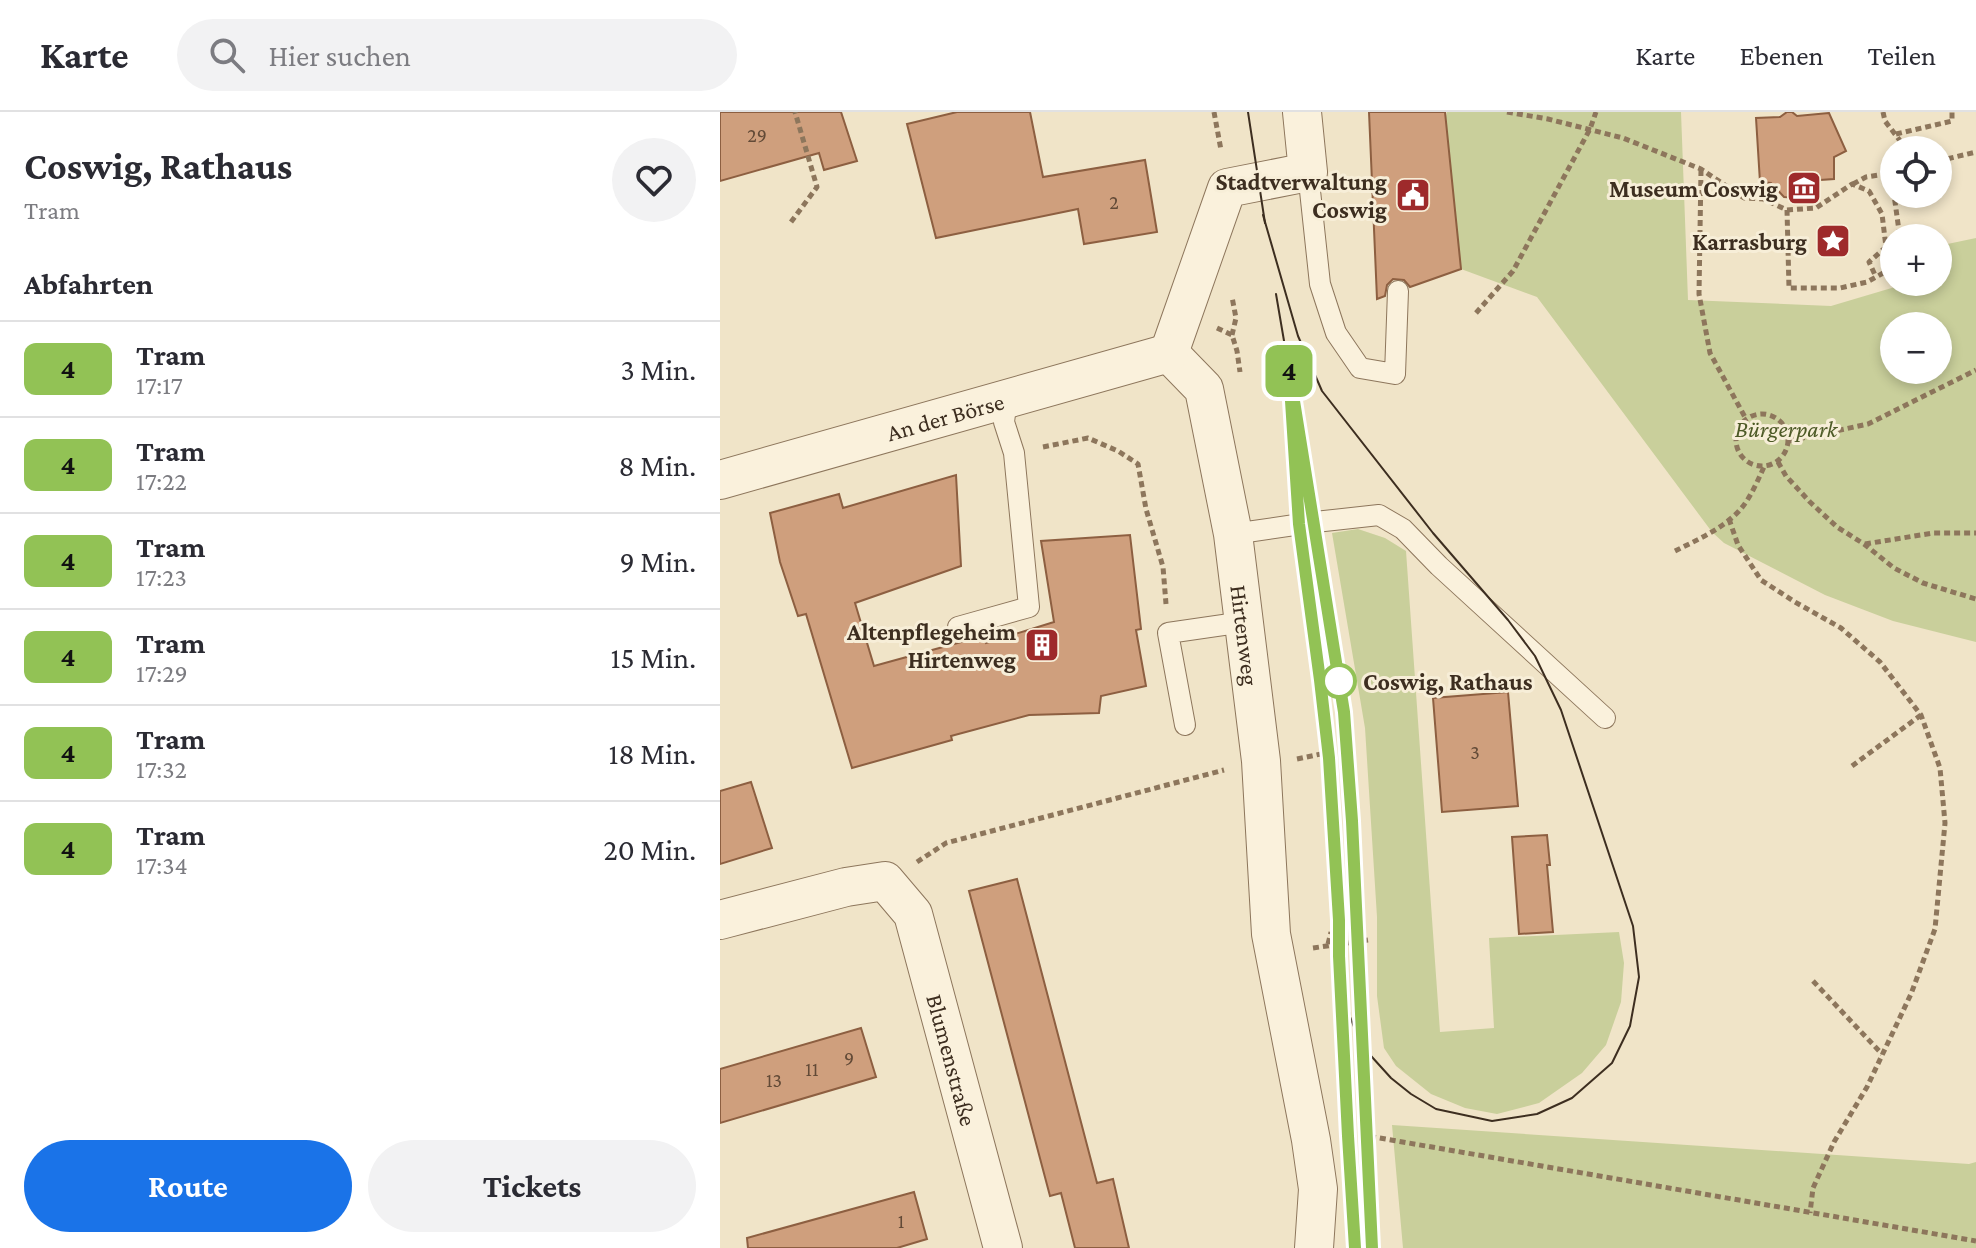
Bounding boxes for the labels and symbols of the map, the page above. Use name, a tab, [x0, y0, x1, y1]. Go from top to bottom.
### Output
house number: 29	[747, 124, 767, 146]
place label: Stadtverwaltung Coswig	[1215, 168, 1387, 223]
museum icon: Museum Coswig	[1785, 169, 1823, 207]
place label: Museum Coswig	[1609, 175, 1778, 202]
public building icon: Stadtverwaltung Coswig	[1394, 176, 1432, 214]
house number: 2	[1109, 191, 1119, 213]
place icon: Karrasburg	[1814, 222, 1852, 260]
place label: Karrasburg	[1692, 228, 1807, 255]
line badge: 4	[1263, 345, 1315, 397]
street label: An der Börse	[883, 387, 1007, 446]
park label: Bürgerpark	[1735, 415, 1839, 442]
street label: Hirtenweg	[1226, 583, 1265, 687]
place label: Altenpflegeheim Hirtenweg	[846, 618, 1017, 673]
building icon: Altenpflegeheim Hirtenweg	[1023, 626, 1061, 664]
marker: Coswig, Rathaus	[1322, 664, 1356, 698]
place label: Coswig, Rathaus	[1363, 668, 1533, 696]
house number: 3	[1470, 741, 1480, 763]
street label: Blumenstraße	[922, 991, 983, 1129]
house number: 9	[844, 1047, 854, 1069]
house number: 11	[805, 1058, 819, 1080]
house number: 13	[766, 1069, 782, 1091]
house number: 1	[898, 1210, 904, 1232]

